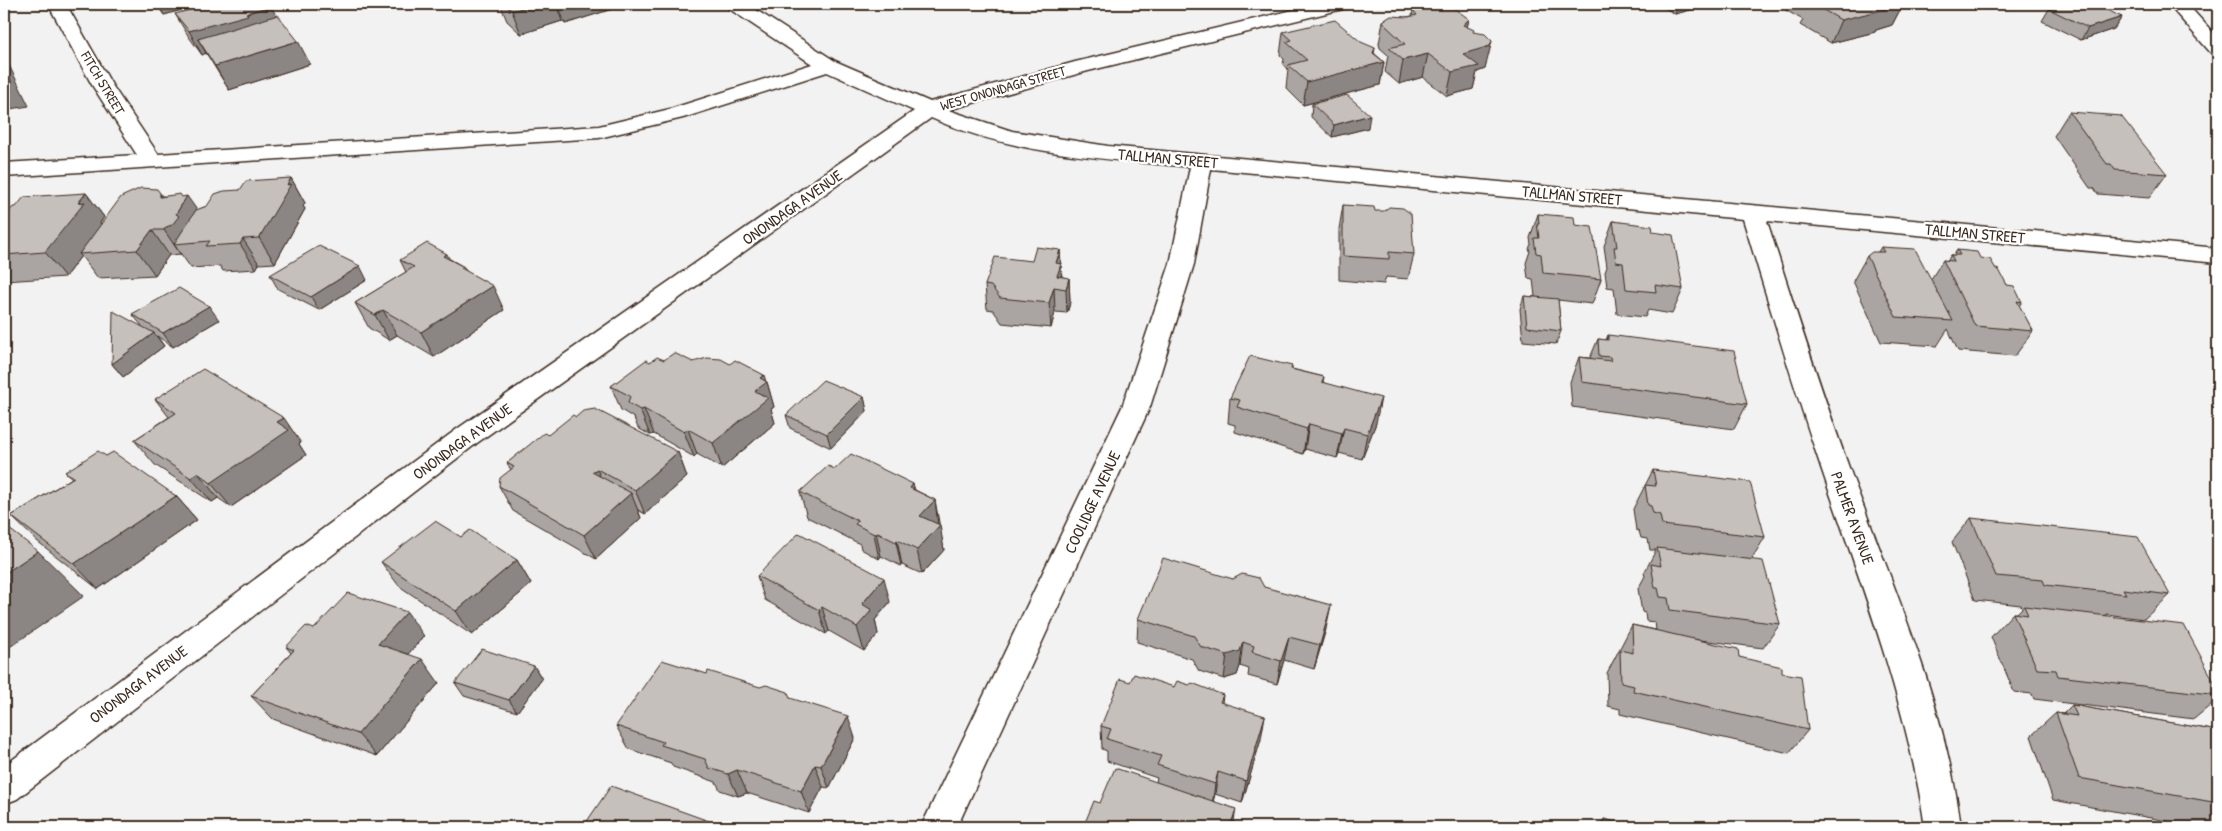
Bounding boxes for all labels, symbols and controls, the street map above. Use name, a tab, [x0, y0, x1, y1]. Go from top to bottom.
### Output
street label: FITCH STREET	[77, 47, 130, 118]
street label: WEST ONONDAGA STREET	[938, 60, 1068, 115]
street label: TALLMAN STREET	[1117, 143, 1219, 173]
street label: ONONDAGA AVENUE	[738, 164, 846, 250]
street label: TALLMAN STREET	[1521, 180, 1623, 210]
street label: TALLMAN STREET	[1924, 218, 2026, 248]
street label: ONONDAGA AVENUE	[408, 398, 516, 484]
street label: COOLIDGE AVENUE	[1059, 447, 1125, 557]
street label: PALMER AVENUE	[1826, 469, 1880, 567]
street label: ONONDAGA AVENUE	[84, 640, 192, 728]

